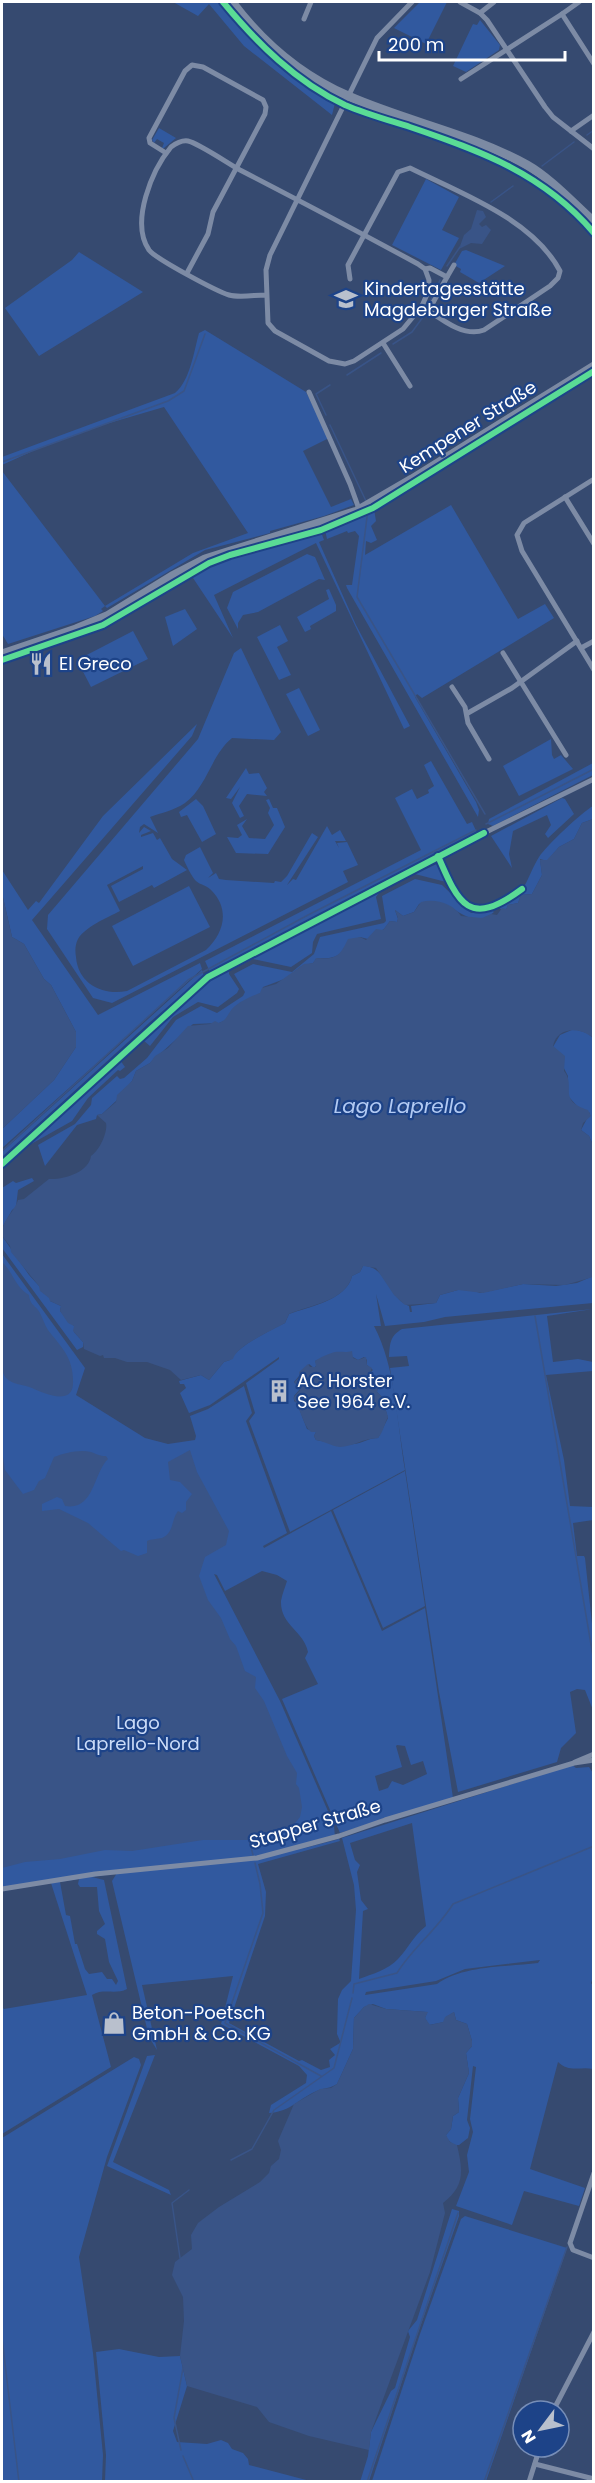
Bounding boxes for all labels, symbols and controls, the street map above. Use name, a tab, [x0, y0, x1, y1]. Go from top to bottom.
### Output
scale bar	[379, 24, 565, 62]
text: 200 m	[388, 32, 444, 57]
place label: Kindertagesstätte Magdeburger Straße	[364, 276, 552, 322]
school or university icon: Kindertagesstätte Magdeburger Straße	[333, 286, 359, 312]
street label: Kempener Straße	[394, 374, 541, 479]
restaurant icon: El Greco	[28, 651, 54, 677]
place label: El Greco	[59, 651, 132, 676]
water label: Lago Laprello	[334, 1092, 466, 1120]
place label: AC Horster See 1964 e.V.	[297, 1368, 410, 1414]
building icon: AC Horster See 1964 e.V.	[266, 1378, 292, 1404]
park label: Lago Laprello-Nord	[76, 1710, 200, 1756]
street label: Stapper Straße	[246, 1793, 384, 1854]
place label: Beton-Poetsch GmbH & Co. KG	[132, 2000, 271, 2046]
shop icon: Beton-Poetsch GmbH & Co. KG	[101, 2010, 127, 2036]
north arrow	[511, 2399, 571, 2459]
text: N	[516, 2425, 542, 2448]

